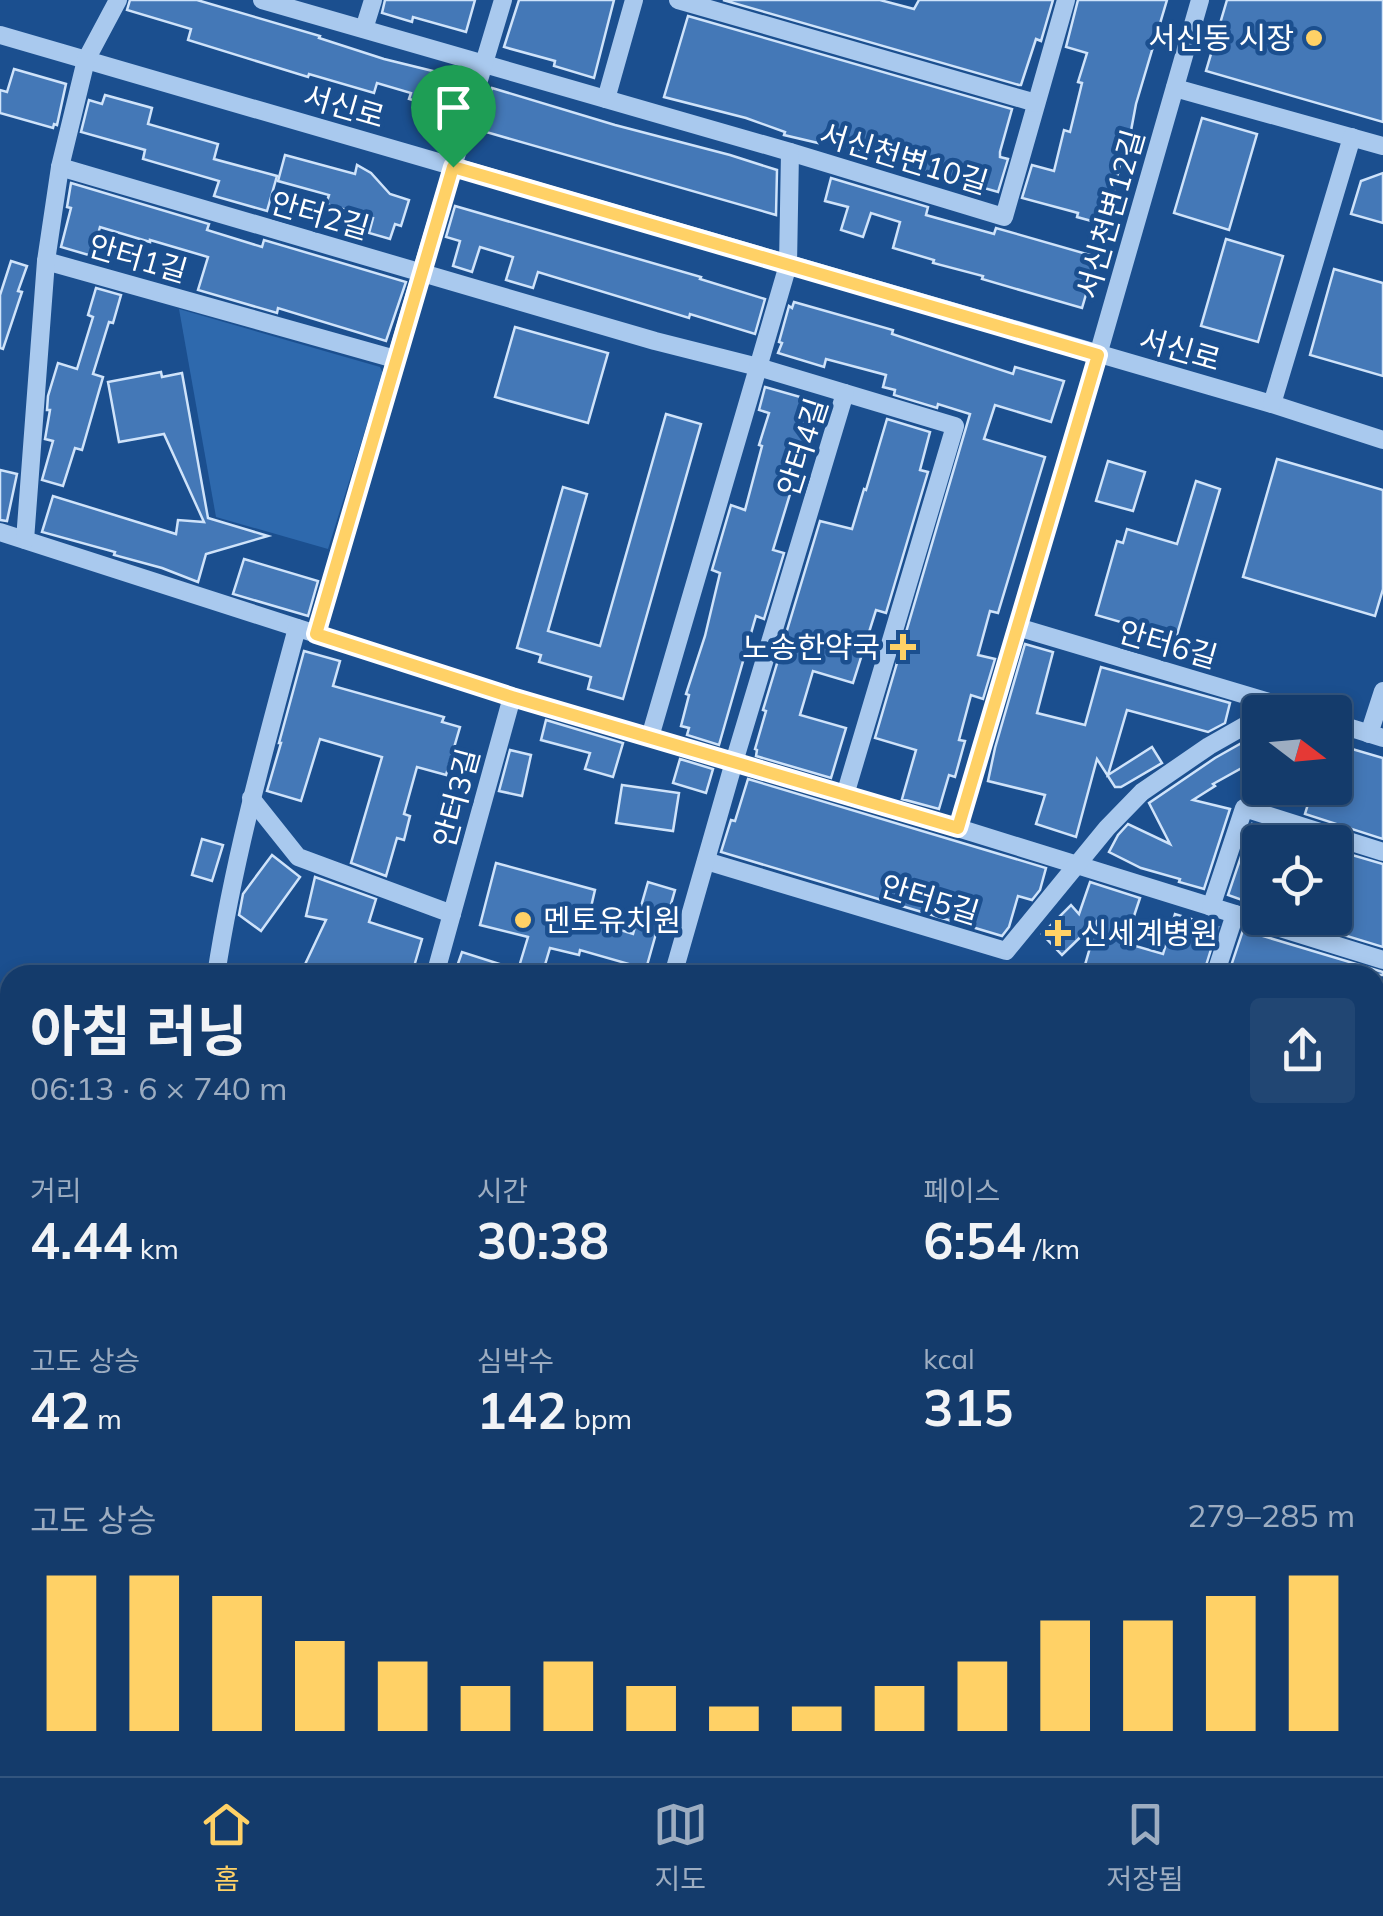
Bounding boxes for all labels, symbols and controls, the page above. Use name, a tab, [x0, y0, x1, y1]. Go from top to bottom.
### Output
place label: 서신동 시장	[1148, 19, 1294, 57]
marker: 서신동 시장	[1303, 27, 1325, 49]
pin	[411, 65, 496, 168]
street label: 서신로	[299, 76, 389, 136]
icon: arrive	[426, 80, 481, 135]
street label: 서신천변10길	[815, 114, 993, 202]
street label: 서신천변12길	[1068, 125, 1152, 303]
street label: 안터2길	[266, 183, 374, 247]
street label: 안터1길	[84, 226, 192, 290]
street label: 서신로	[1135, 319, 1225, 379]
street label: 안터4길	[768, 393, 836, 501]
street label: 안터6길	[1114, 612, 1222, 676]
place label: 노송한약국	[742, 628, 880, 666]
marker: 노송한약국	[890, 634, 916, 660]
north arrow	[1242, 695, 1352, 805]
map controls	[1242, 695, 1352, 935]
street label: 안터3길	[425, 744, 487, 852]
button: locate	[1242, 825, 1352, 935]
street label: 안터5길	[876, 866, 984, 932]
place label: 멘토유치원	[543, 901, 681, 939]
marker: 멘토유치원	[512, 909, 534, 931]
place label: 신세계병원	[1080, 914, 1218, 952]
marker: 신세계병원	[1045, 920, 1071, 946]
text: 아침 러닝	[30, 996, 247, 1065]
button: share	[1250, 998, 1355, 1103]
text: 06:13 · 6 × 740 m	[30, 1068, 287, 1108]
text: 거리	[30, 1173, 82, 1208]
text: 시간	[477, 1173, 528, 1208]
text: 페이스	[923, 1173, 1001, 1208]
text: 4.44	[30, 1209, 132, 1272]
text: 30:38	[477, 1209, 609, 1272]
text: 6:54	[923, 1209, 1026, 1272]
text: km	[132, 1231, 179, 1266]
text: /km	[1026, 1231, 1080, 1266]
text: kcal	[923, 1341, 975, 1376]
text: 고도 상승	[30, 1343, 140, 1378]
text: 심박수	[477, 1343, 554, 1378]
text: 315	[923, 1376, 1013, 1439]
text: 42	[30, 1379, 90, 1442]
text: 142	[477, 1379, 567, 1442]
text: m	[90, 1401, 122, 1436]
text: bpm	[567, 1401, 632, 1436]
text: 279–285 m	[1187, 1495, 1355, 1535]
text: 고도 상승	[30, 1500, 156, 1540]
tab: 홈	[199, 1797, 254, 1897]
tab: 지도	[653, 1797, 708, 1897]
tab: 저장됨	[1106, 1797, 1184, 1897]

